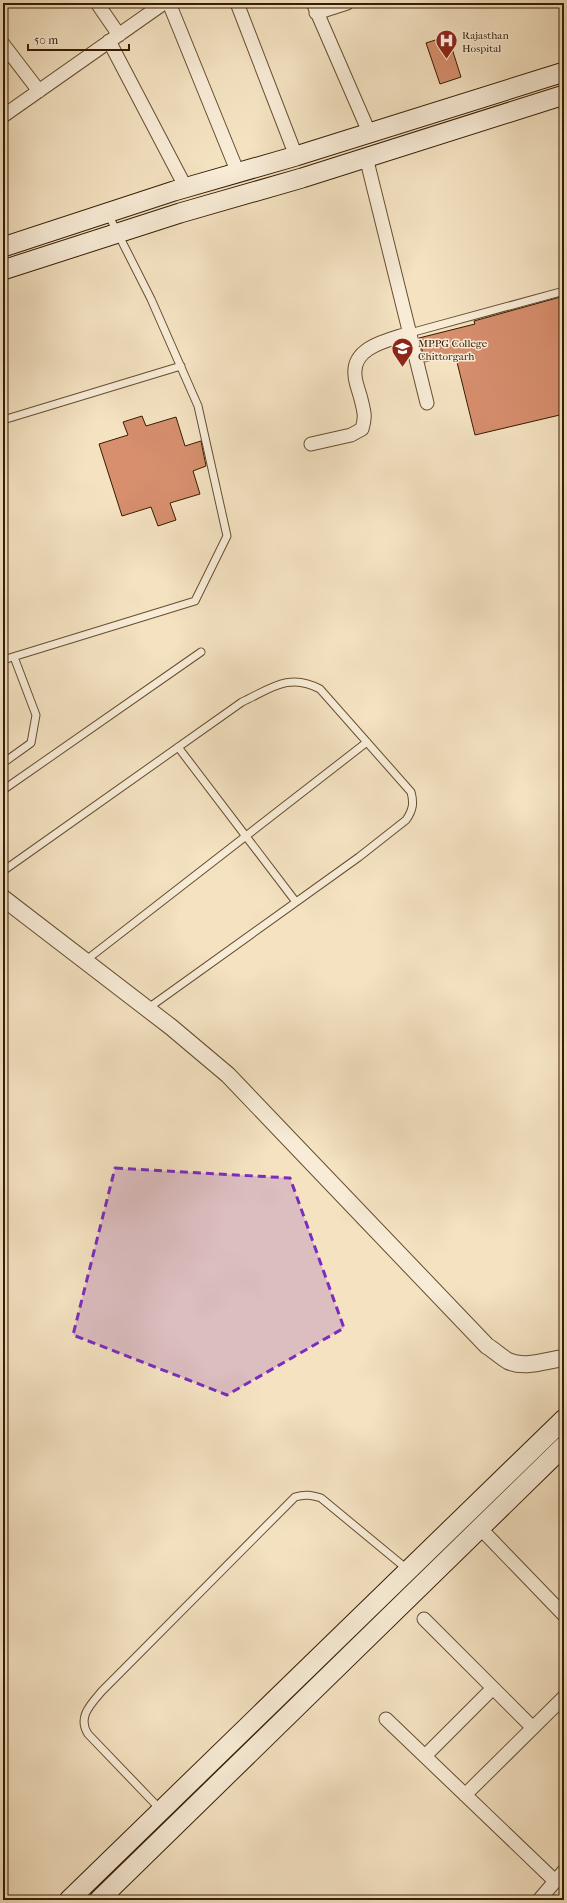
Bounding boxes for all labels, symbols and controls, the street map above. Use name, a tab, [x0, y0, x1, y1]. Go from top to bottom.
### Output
scale bar	[28, 26, 129, 52]
hospital icon: Rajasthan Hospital	[434, 28, 460, 61]
place label: Rajasthan Hospital	[462, 29, 509, 55]
text: 50 m	[34, 33, 58, 47]
school or university icon: MPPG College Chittorgarh	[390, 336, 416, 369]
place label: MPPG College Chittorgarh	[418, 337, 488, 363]

